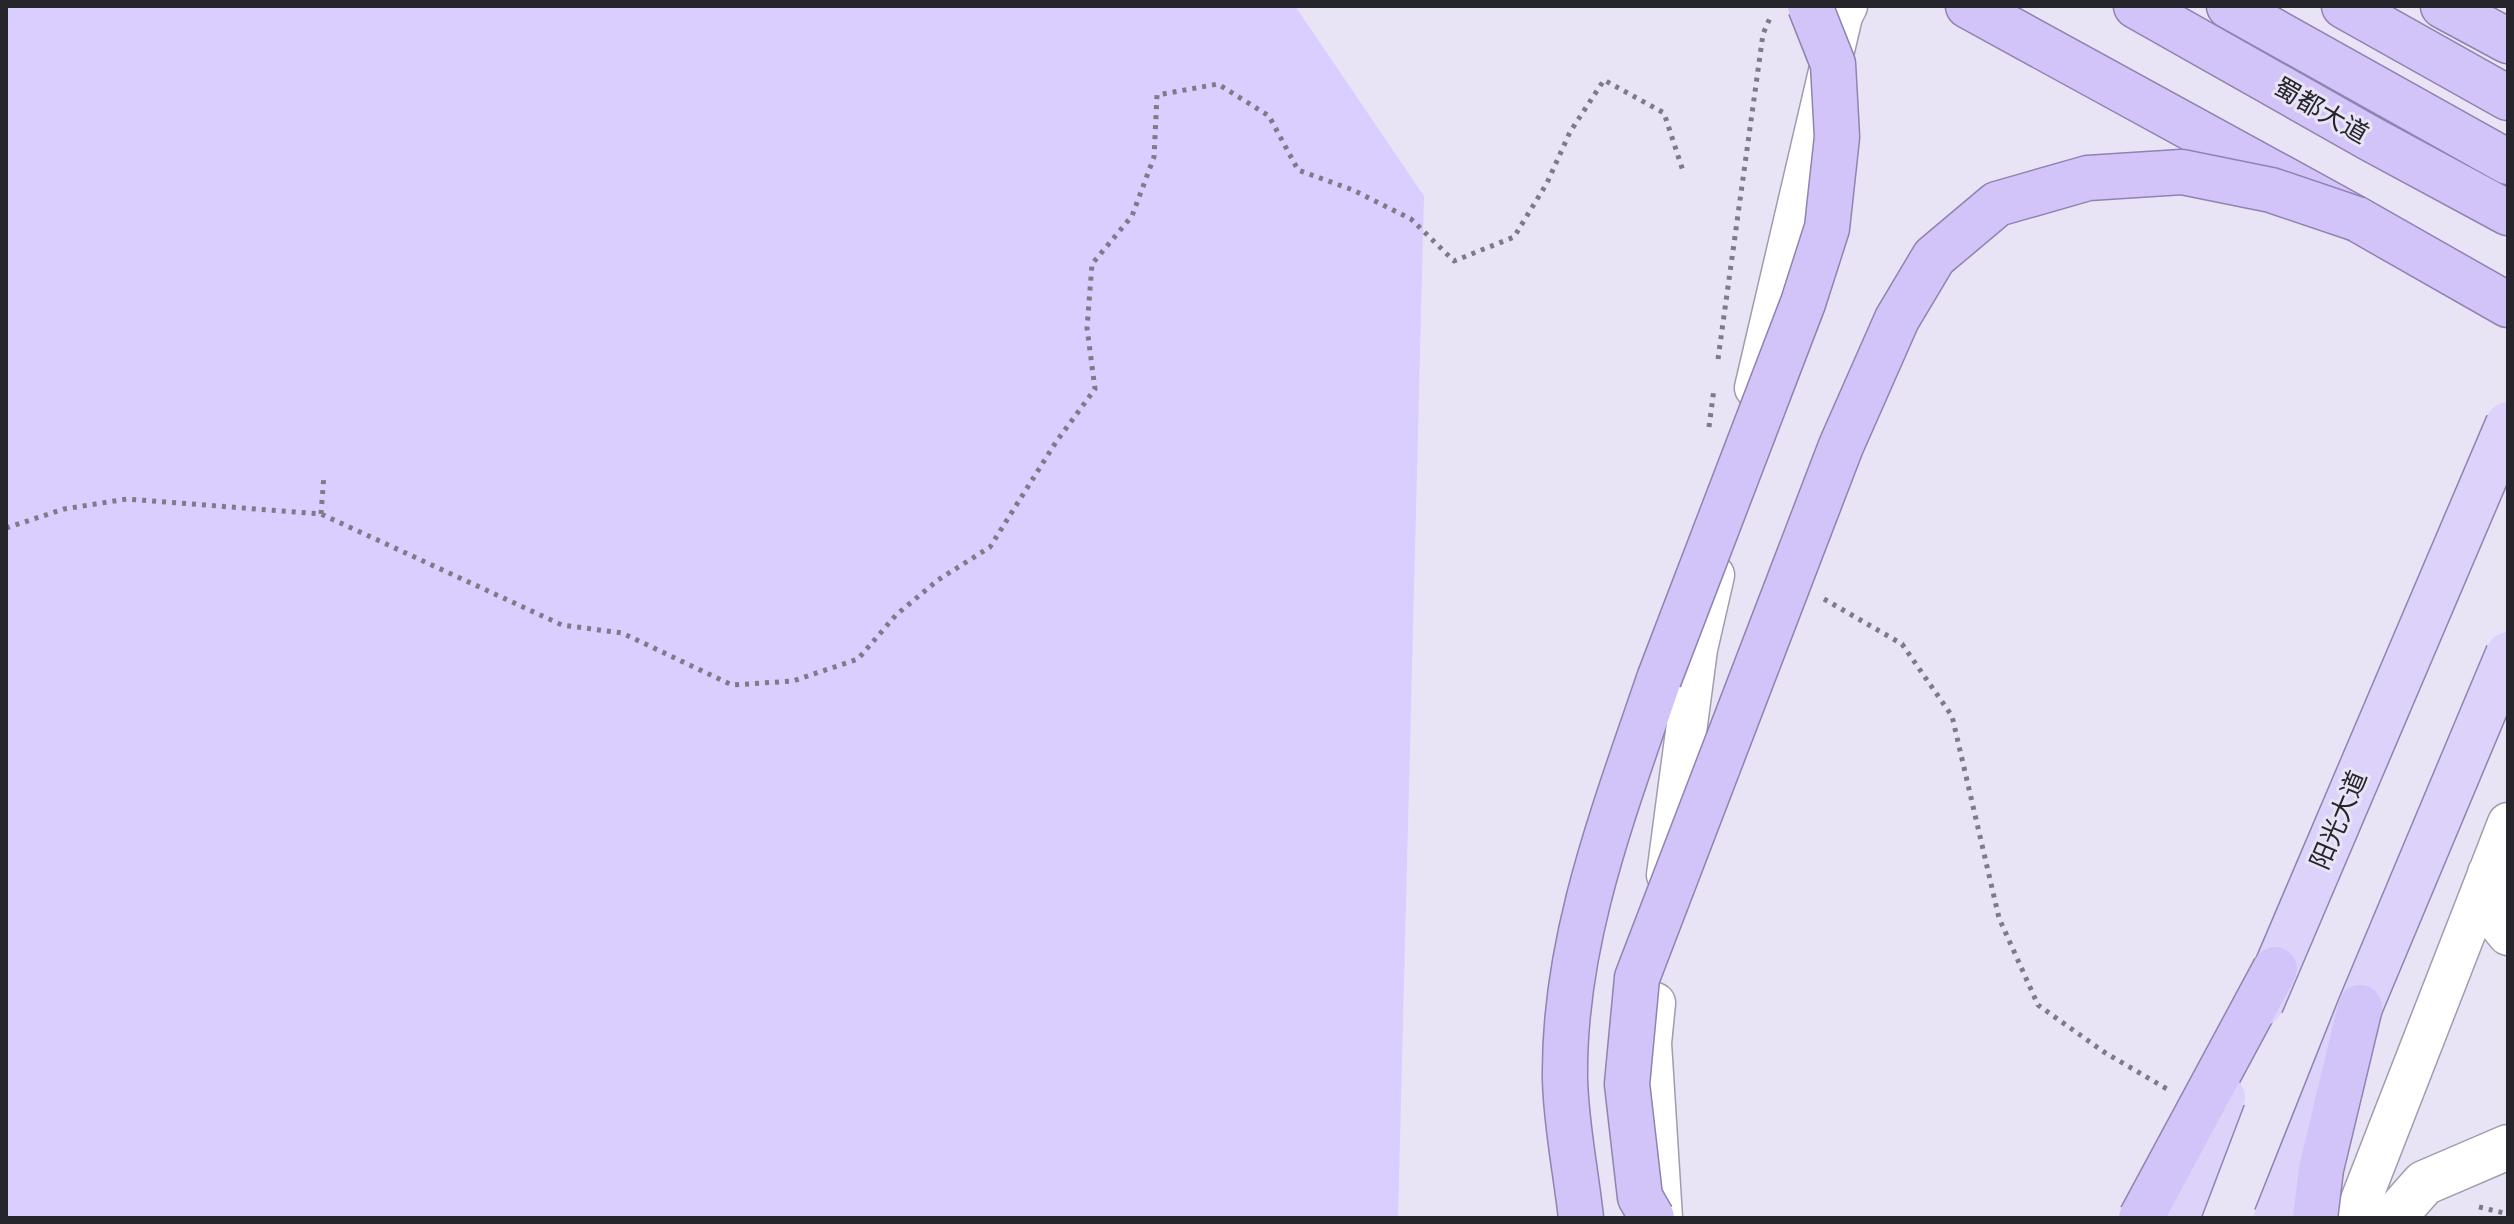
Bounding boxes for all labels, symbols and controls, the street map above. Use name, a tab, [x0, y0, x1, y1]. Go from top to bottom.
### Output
street label: 蜀都大道	[2268, 72, 2374, 150]
street label: 阳光大道	[2304, 766, 2374, 874]

